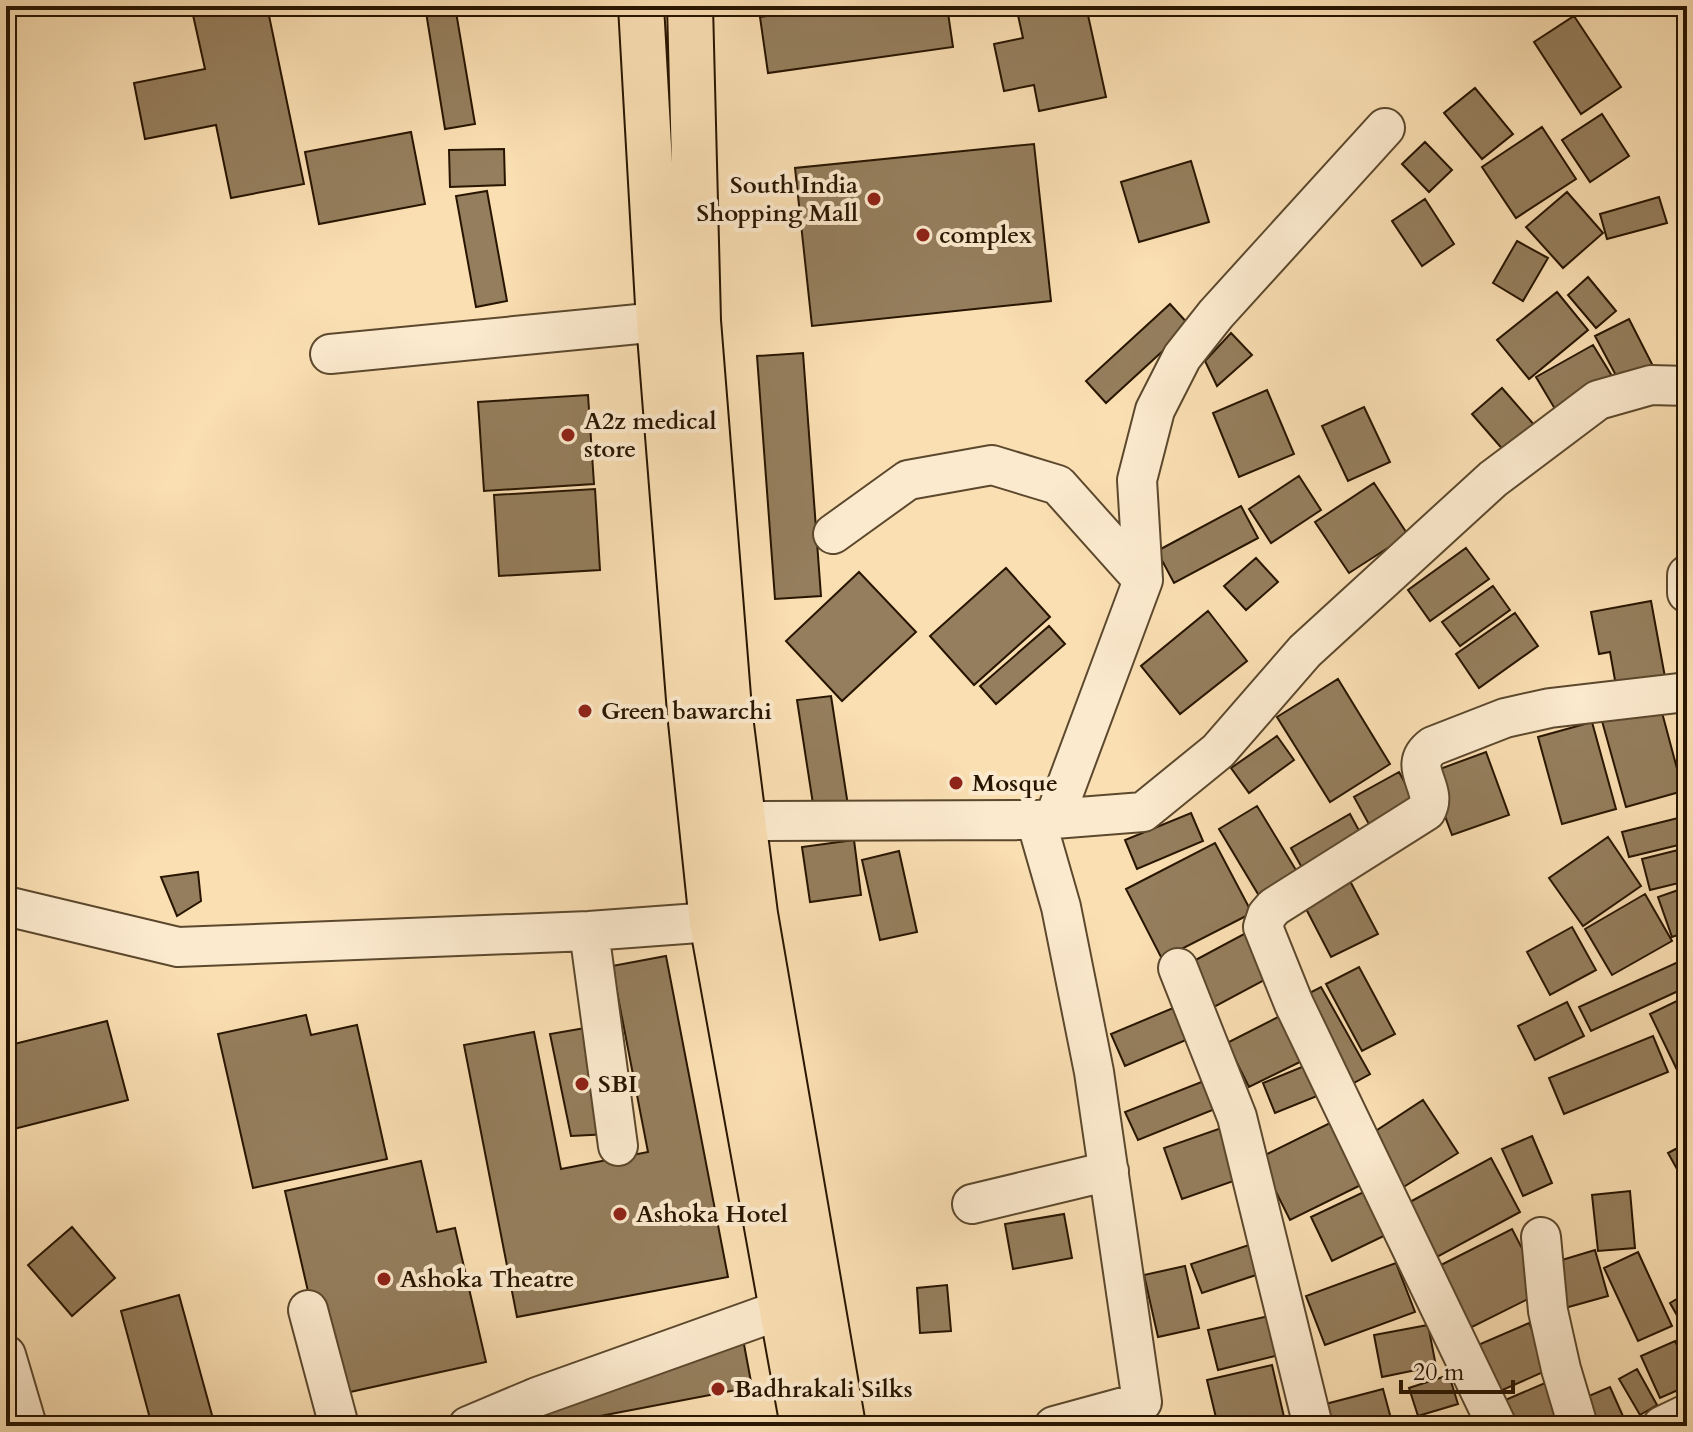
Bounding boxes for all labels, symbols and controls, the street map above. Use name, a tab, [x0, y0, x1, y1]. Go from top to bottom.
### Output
place label: South India Shopping Mall	[697, 169, 858, 230]
marker: South India Shopping Mall	[865, 190, 883, 208]
place label: complex	[939, 219, 1032, 252]
marker: complex	[914, 226, 932, 244]
place label: A2z medical store	[584, 405, 717, 466]
marker: A2z medical store	[559, 426, 577, 444]
place label: Green bawarchi	[601, 695, 772, 728]
marker: Green bawarchi	[576, 702, 594, 720]
place label: Mosque	[972, 767, 1058, 800]
marker: Mosque	[947, 774, 965, 792]
place label: SBI	[598, 1068, 637, 1101]
marker: SBI	[573, 1075, 591, 1093]
place label: Ashoka Hotel	[636, 1198, 788, 1231]
marker: Ashoka Hotel	[611, 1205, 629, 1223]
place label: Ashoka Theatre	[400, 1263, 574, 1296]
marker: Ashoka Theatre	[375, 1270, 393, 1288]
scale bar	[1401, 1344, 1513, 1394]
text: 20 m	[1413, 1356, 1465, 1389]
place label: Badhrakali Silks	[734, 1373, 913, 1406]
marker: Badhrakali Silks	[709, 1380, 727, 1398]

